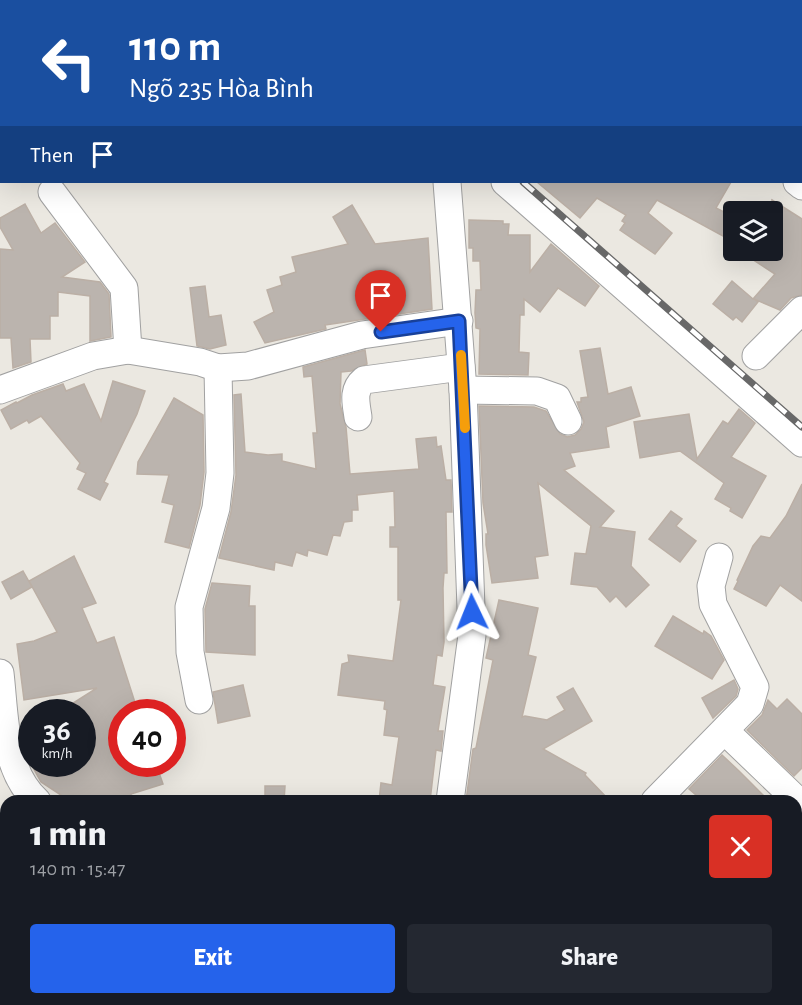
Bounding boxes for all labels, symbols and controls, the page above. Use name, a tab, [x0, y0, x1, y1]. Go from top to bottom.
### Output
icon: left	[30, 24, 108, 102]
text: 110 m	[129, 26, 221, 68]
text: Ngõ 235 Hòa Bình	[129, 75, 314, 102]
icon: arrive	[86, 138, 119, 171]
text: Then	[30, 144, 74, 166]
map controls	[723, 201, 783, 261]
button: layers	[723, 201, 783, 261]
pin	[355, 270, 406, 332]
icon: arrive	[364, 279, 397, 312]
position arrow	[440, 580, 504, 644]
speed limit sign: 40	[108, 699, 186, 777]
text: 36	[43, 716, 71, 746]
text: km/h	[42, 746, 72, 761]
button: close	[709, 815, 772, 878]
text: 1 min	[30, 816, 107, 852]
text: 140 m · 15:47	[30, 859, 125, 879]
button: Exit	[30, 924, 395, 993]
button: Share	[407, 924, 772, 993]

